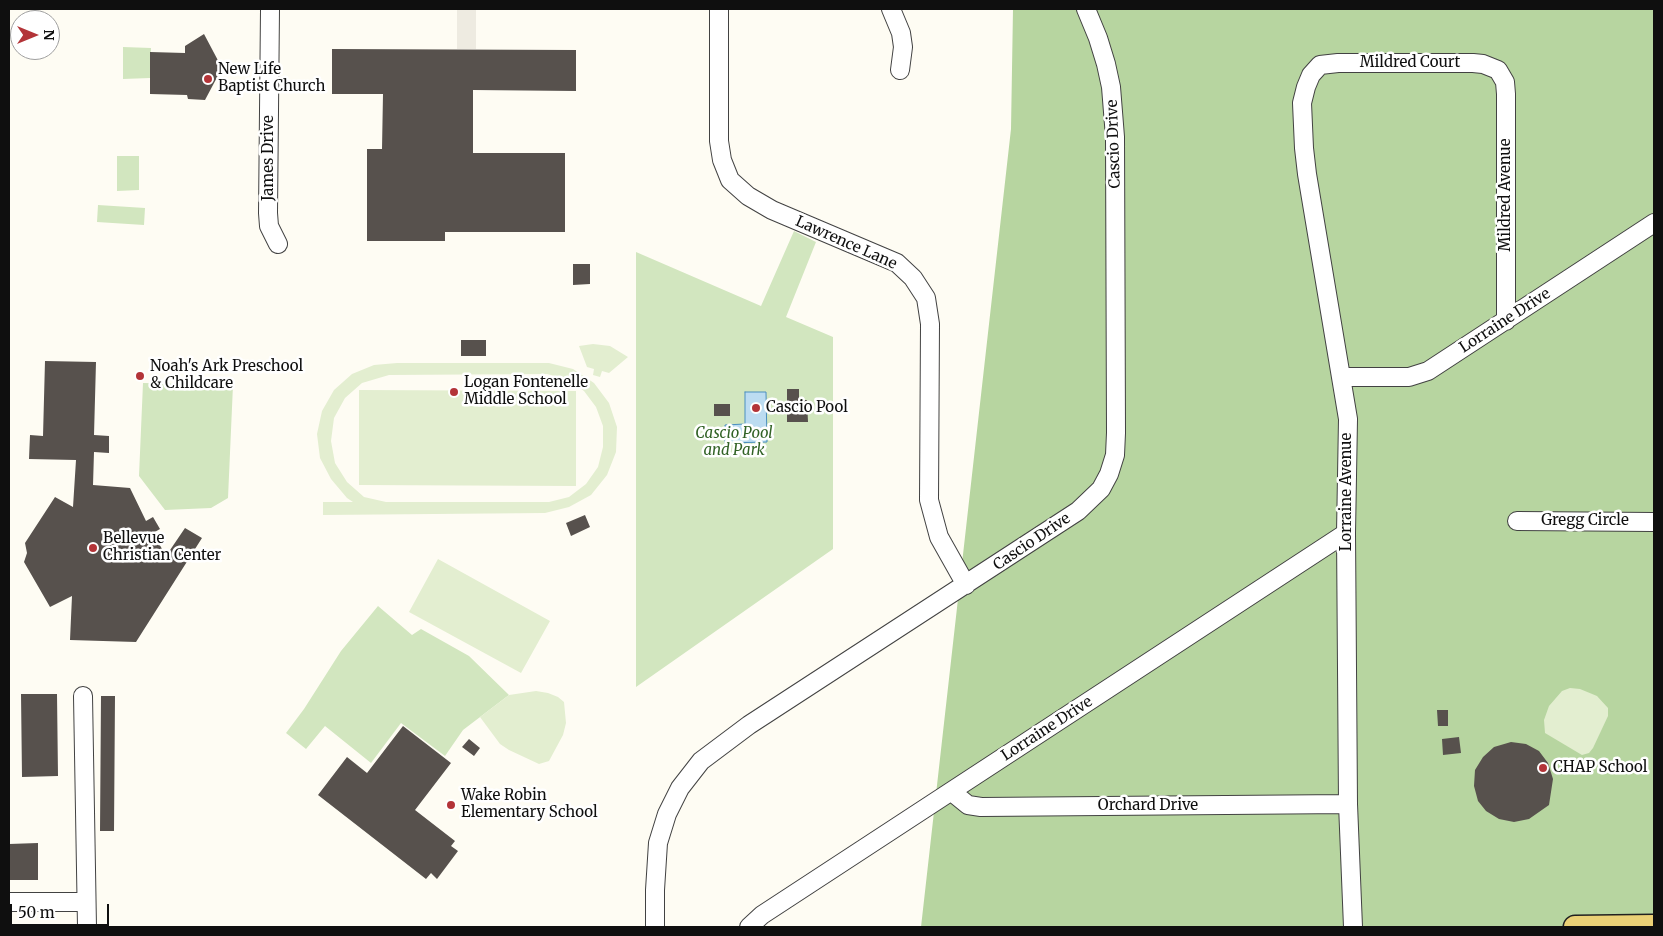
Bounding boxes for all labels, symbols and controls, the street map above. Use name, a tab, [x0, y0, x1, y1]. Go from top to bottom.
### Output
north arrow	[10, 10, 60, 60]
text: N	[40, 29, 58, 41]
street label: Mildred Court	[1360, 54, 1460, 72]
place label: New Life Baptist Church	[218, 61, 325, 96]
marker: New Life Baptist Church	[202, 73, 214, 85]
street label: Cascio Drive	[1103, 99, 1125, 189]
street label: James Drive	[260, 115, 278, 201]
street label: Mildred Avenue	[1497, 139, 1515, 251]
street label: Lawrence Lane	[792, 213, 900, 273]
street label: Lorraine Drive	[1456, 285, 1554, 357]
place label: Noah's Ark Preschool & Childcare	[150, 358, 303, 393]
marker: Noah's Ark Preschool & Childcare	[134, 370, 146, 382]
place label: Logan Fontenelle Middle School	[464, 374, 588, 409]
marker: Logan Fontenelle Middle School	[448, 386, 460, 398]
place label: Cascio Pool	[766, 399, 848, 417]
marker: Cascio Pool	[750, 402, 762, 414]
park label: Cascio Pool and Park	[695, 425, 773, 460]
street label: Lorraine Avenue	[1338, 433, 1356, 551]
street label: Cascio Drive	[990, 510, 1074, 574]
street label: Gregg Circle	[1541, 512, 1629, 530]
place label: Bellevue Christian Center	[103, 530, 221, 565]
marker: Bellevue Christian Center	[87, 542, 99, 554]
street label: Lorraine Drive	[998, 693, 1096, 765]
place label: CHAP School	[1553, 759, 1647, 777]
marker: CHAP School	[1537, 762, 1549, 774]
place label: Wake Robin Elementary School	[461, 787, 598, 822]
street label: Orchard Drive	[1098, 797, 1198, 815]
marker: Wake Robin Elementary School	[445, 799, 457, 811]
scale bar	[12, 894, 111, 926]
text: 50 m	[18, 903, 55, 922]

